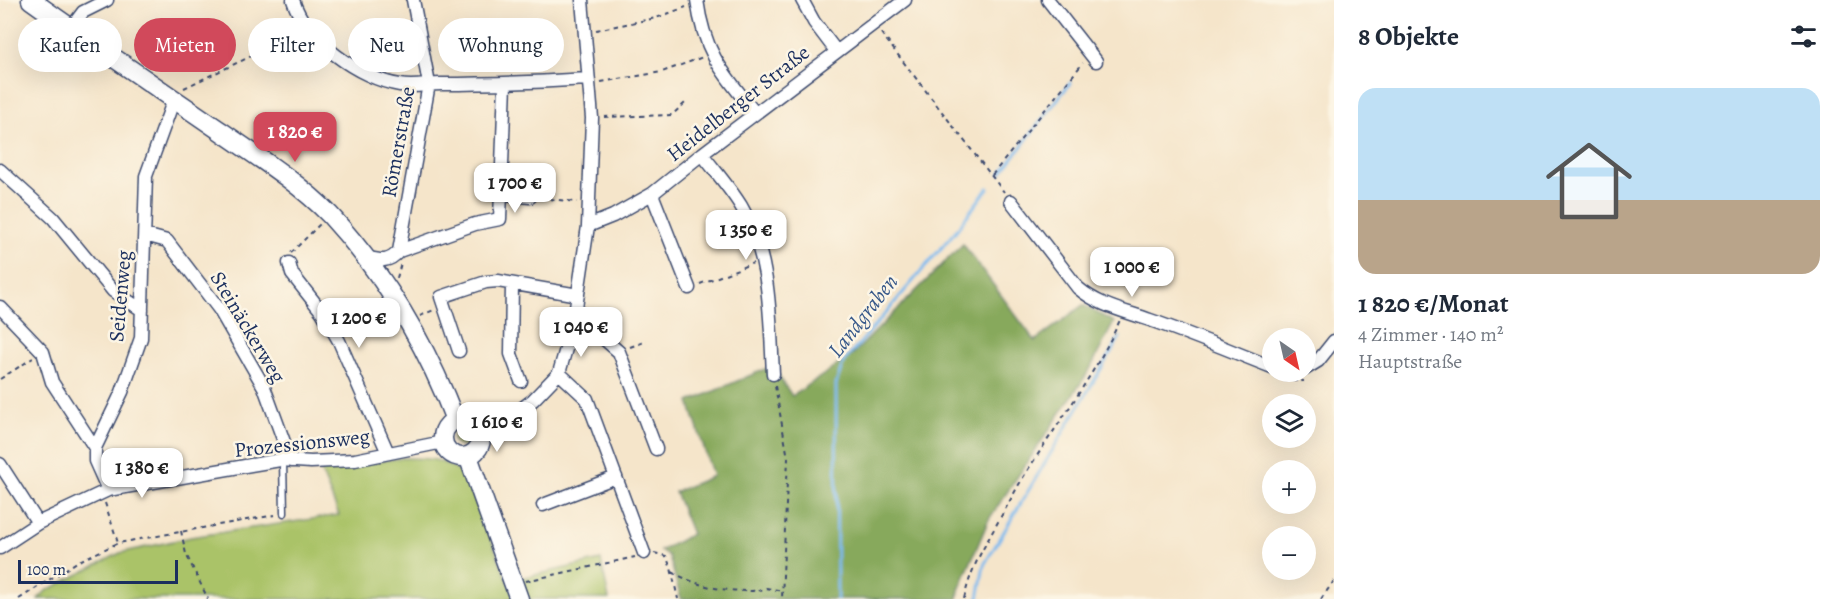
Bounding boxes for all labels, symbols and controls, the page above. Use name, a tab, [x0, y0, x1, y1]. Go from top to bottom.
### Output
chip: Kaufen	[18, 18, 122, 72]
chip: Mieten	[134, 18, 236, 72]
chip: Filter	[248, 18, 336, 72]
chip: Neu	[348, 18, 426, 72]
chip: Wohnung	[438, 18, 564, 72]
text: 8 Objekte	[1358, 19, 1459, 54]
icon: filters	[1787, 20, 1820, 53]
street label: Heidelberger Straße	[661, 38, 815, 168]
street label: Römerstraße	[374, 84, 422, 200]
pin: 1 820 €	[240, 112, 350, 163]
text: 1 820 €	[268, 118, 322, 145]
icon: home	[1535, 127, 1643, 235]
pin: 1 700 €	[460, 163, 570, 214]
text: 1 700 €	[488, 169, 542, 196]
pin: 1 350 €	[691, 210, 801, 261]
text: 1 350 €	[720, 216, 772, 243]
pin: 1 000 €	[1077, 247, 1187, 298]
street label: Seidenweg	[102, 248, 138, 343]
text: 1 000 €	[1104, 253, 1160, 280]
street label: Steinäckerweg	[204, 266, 293, 388]
water label: Landgraben	[821, 268, 905, 364]
text: 1 820 €/Monat	[1358, 286, 1509, 321]
pin: 1 200 €	[304, 298, 414, 349]
text: 1 200 €	[331, 304, 387, 331]
pin: 1 040 €	[526, 307, 636, 358]
text: 1 040 €	[553, 313, 609, 340]
text: 4 Zimmer · 140 m²	[1358, 321, 1504, 348]
north arrow	[1262, 328, 1316, 382]
map controls	[1262, 328, 1316, 580]
text: Hauptstraße	[1358, 348, 1462, 375]
button: layers	[1262, 394, 1316, 448]
pin: 1 610 €	[442, 402, 552, 453]
text: 1 610 €	[471, 408, 523, 435]
street label: Prozessionsweg	[233, 422, 372, 464]
pin: 1 380 €	[87, 448, 197, 499]
text: 1 380 €	[115, 454, 169, 481]
button: +	[1262, 460, 1316, 514]
button: −	[1262, 526, 1316, 580]
scale bar	[18, 557, 178, 584]
text: 100 m	[27, 559, 66, 581]

